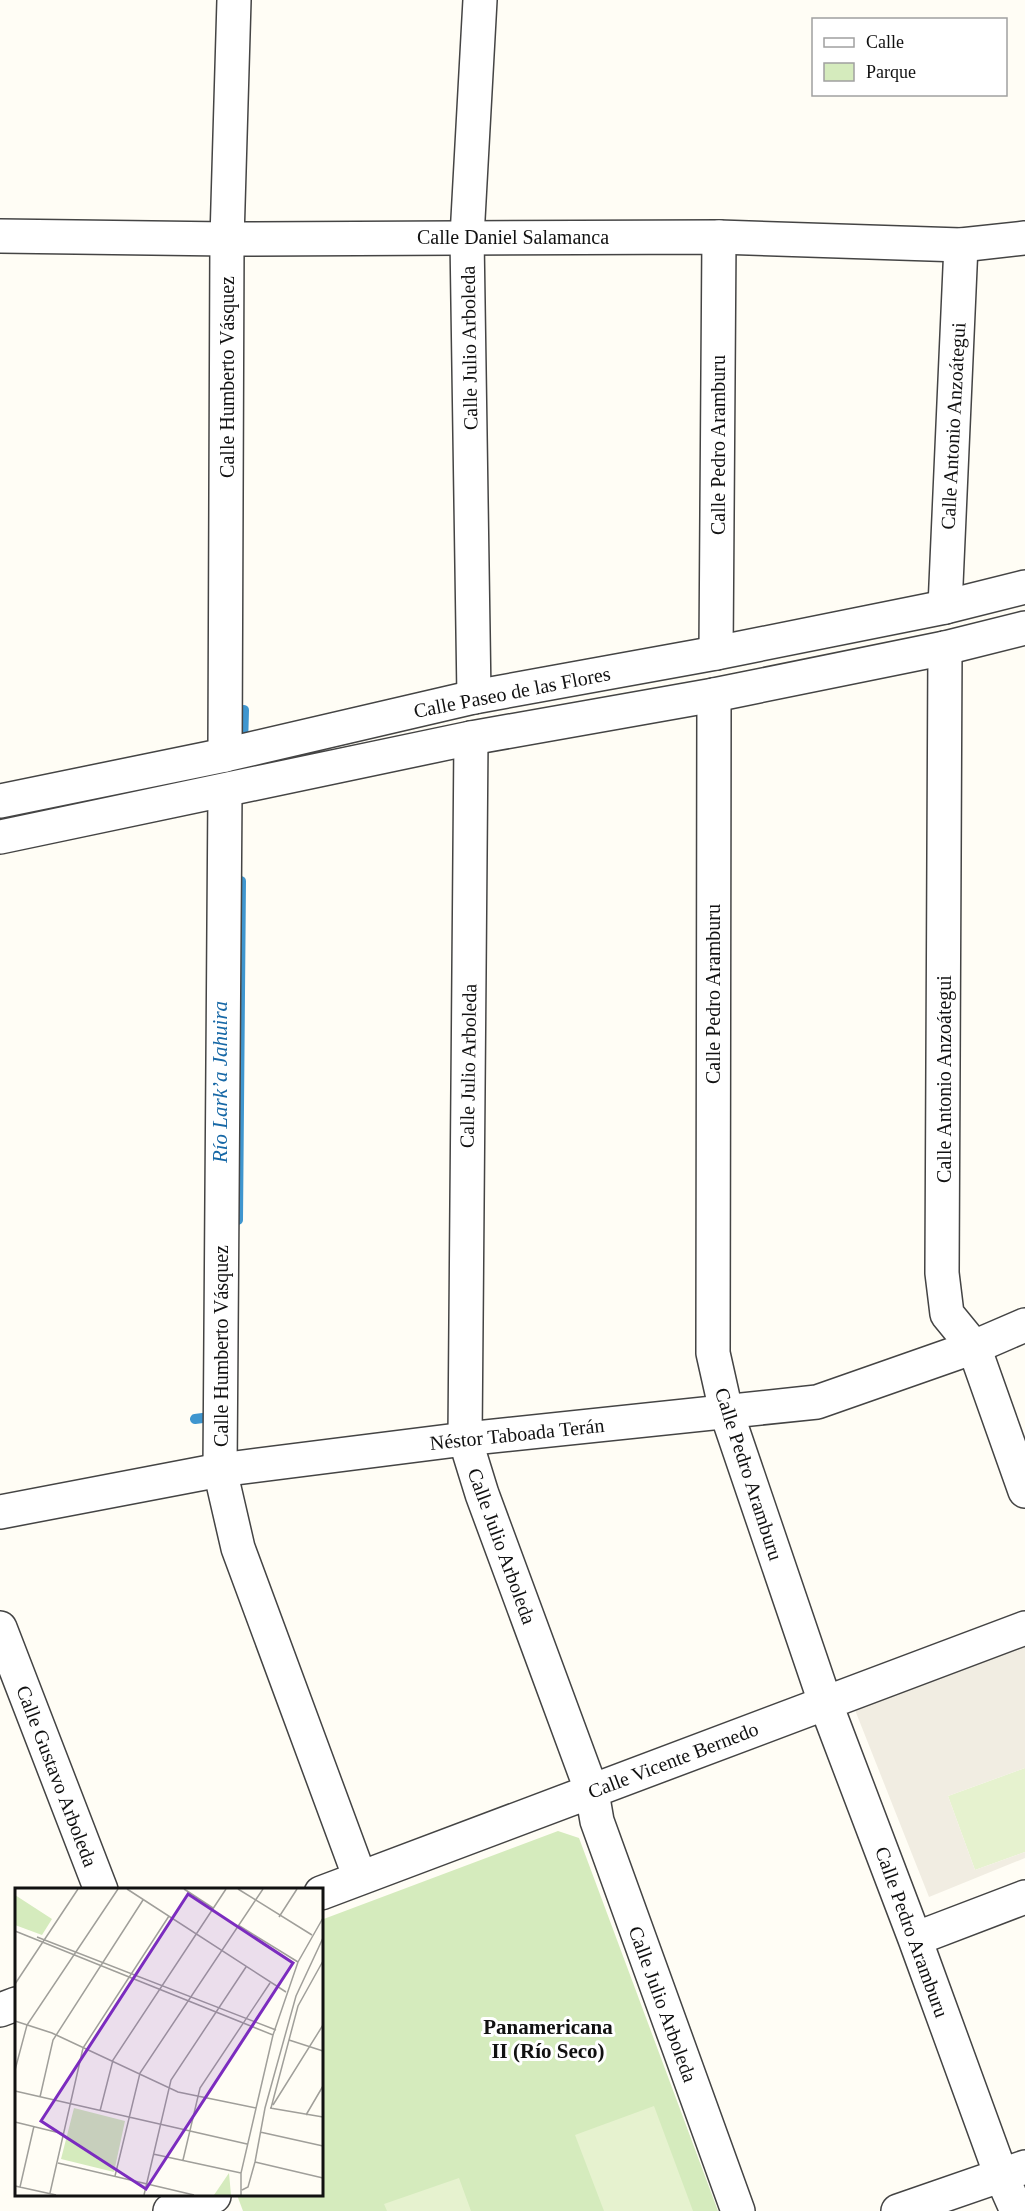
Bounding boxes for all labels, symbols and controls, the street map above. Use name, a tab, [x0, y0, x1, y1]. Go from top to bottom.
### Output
legend	[812, 18, 1007, 96]
text: Calle	[866, 32, 904, 52]
text: Parque	[866, 62, 916, 82]
street label: Calle Daniel Salamanca	[417, 226, 609, 248]
street label: Calle Julio Arboleda	[457, 265, 481, 430]
street label: Calle Humberto Vásquez	[216, 276, 239, 478]
street label: Calle Antonio Anzoátegui	[937, 321, 970, 530]
street label: Calle Pedro Aramburu	[707, 355, 729, 535]
street label: Calle Paseo de las Flores	[412, 662, 612, 722]
street label: Calle Pedro Aramburu	[702, 904, 724, 1084]
street label: Calle Antonio Anzoátegui	[933, 975, 956, 1183]
street label: Calle Julio Arboleda	[456, 983, 480, 1148]
water label: Río Lark’a Jahuira	[208, 1001, 232, 1164]
street label: Calle Humberto Vásquez	[210, 1245, 233, 1447]
street label: Calle Pedro Aramburu	[711, 1385, 787, 1563]
street label: Néstor Taboada Terán	[429, 1414, 605, 1454]
street label: Calle Julio Arboleda	[464, 1465, 540, 1627]
street label: Calle Gustavo Arboleda	[12, 1682, 102, 1870]
street label: Calle Vicente Bernedo	[585, 1717, 761, 1803]
street label: Calle Pedro Aramburu	[871, 1844, 953, 2020]
inset map	[15, 1888, 322, 2196]
street label: Calle Julio Arboleda	[625, 1923, 701, 2085]
district label: Panamericana II (Río Seco)	[483, 2015, 613, 2063]

